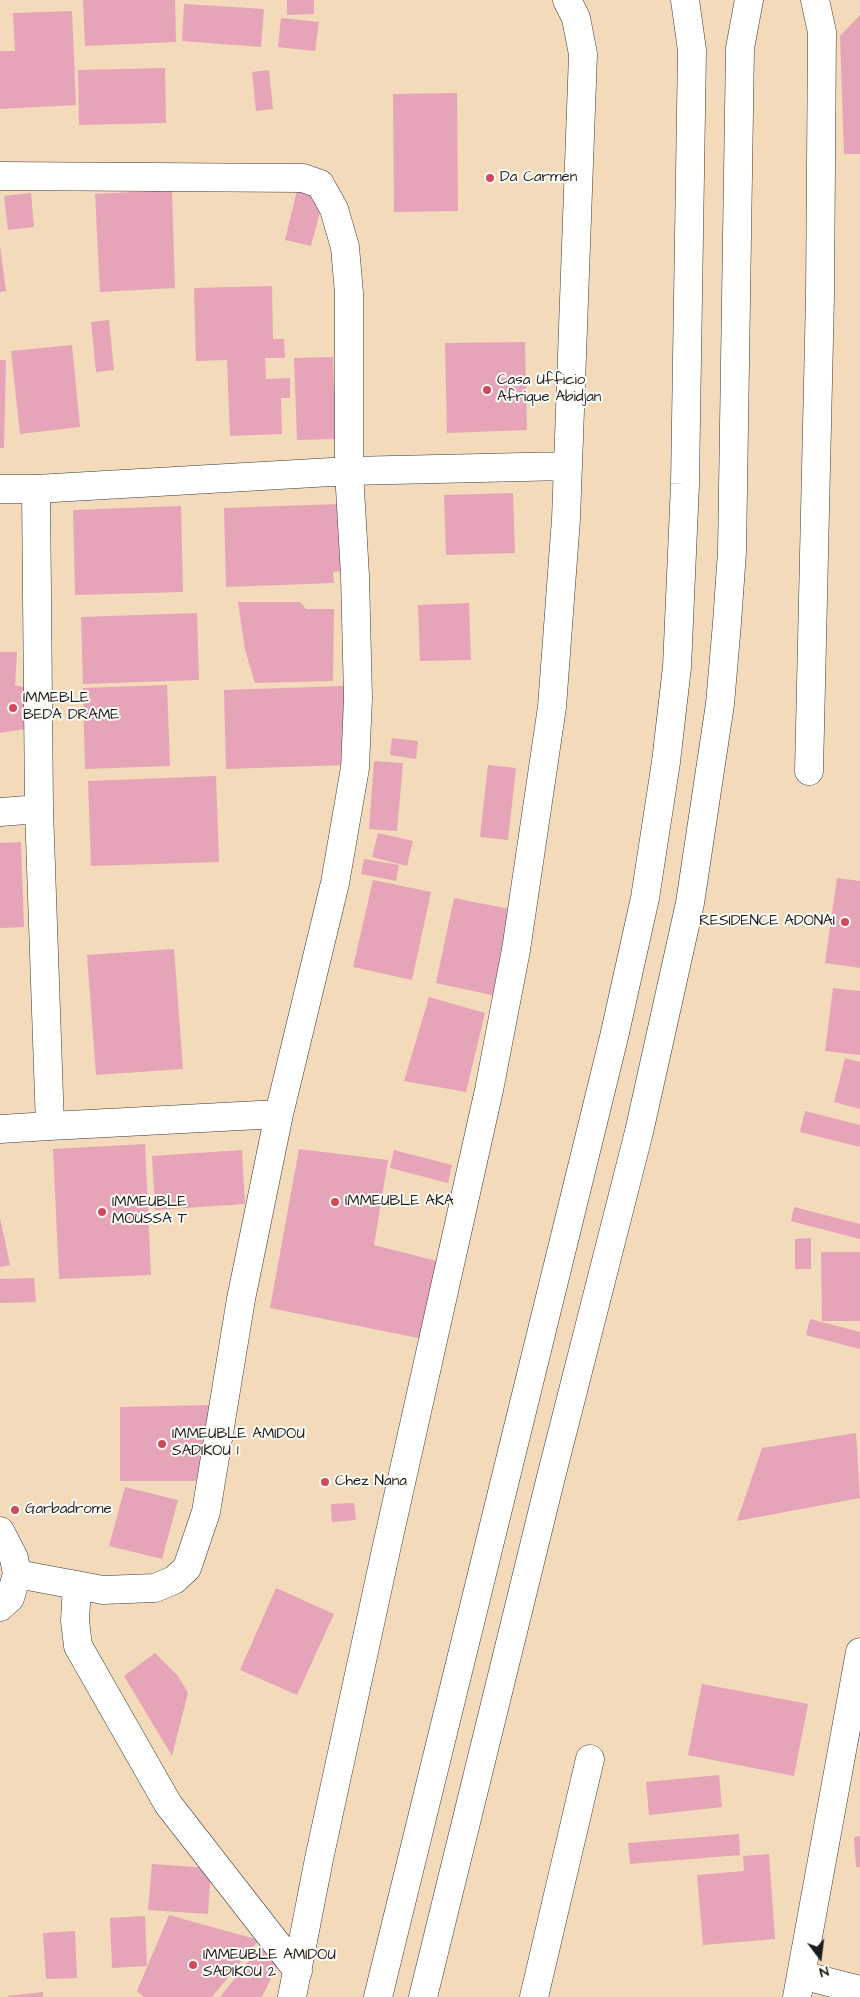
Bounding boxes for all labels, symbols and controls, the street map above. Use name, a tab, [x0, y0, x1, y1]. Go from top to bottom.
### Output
place label: Da Carmen	[500, 169, 577, 187]
marker: Da Carmen	[484, 172, 496, 184]
place label: Casa Ufficio Afrique Abidjan	[497, 372, 601, 407]
marker: Casa Ufficio Afrique Abidjan	[481, 384, 493, 396]
place label: IMMEBLE BEDA DRAME	[23, 690, 119, 725]
marker: IMMEBLE BEDA DRAME	[7, 702, 19, 714]
place label: RESIDENCE ADONAI	[699, 913, 835, 931]
marker: RESIDENCE ADONAI	[839, 916, 851, 928]
place label: IMMEUBLE AKA	[345, 1193, 454, 1211]
place label: IMMEUBLE MOUSSA T	[112, 1194, 187, 1229]
marker: IMMEUBLE AKA	[329, 1196, 341, 1208]
marker: IMMEUBLE MOUSSA T	[96, 1206, 108, 1218]
place label: IMMEUBLE AMIDOU SADIKOU 1	[172, 1426, 305, 1461]
marker: IMMEUBLE AMIDOU SADIKOU 1	[156, 1438, 168, 1450]
place label: Chez Nana	[335, 1473, 407, 1491]
marker: Chez Nana	[319, 1476, 331, 1488]
place label: Garbadrome	[25, 1501, 112, 1519]
marker: Garbadrome	[9, 1504, 21, 1516]
north arrow	[795, 1932, 845, 1982]
place label: IMMEUBLE AMIDOU SADIKOU 2	[203, 1947, 336, 1982]
marker: IMMEUBLE AMIDOU SADIKOU 2	[187, 1959, 199, 1971]
text: N	[817, 1961, 831, 1982]

